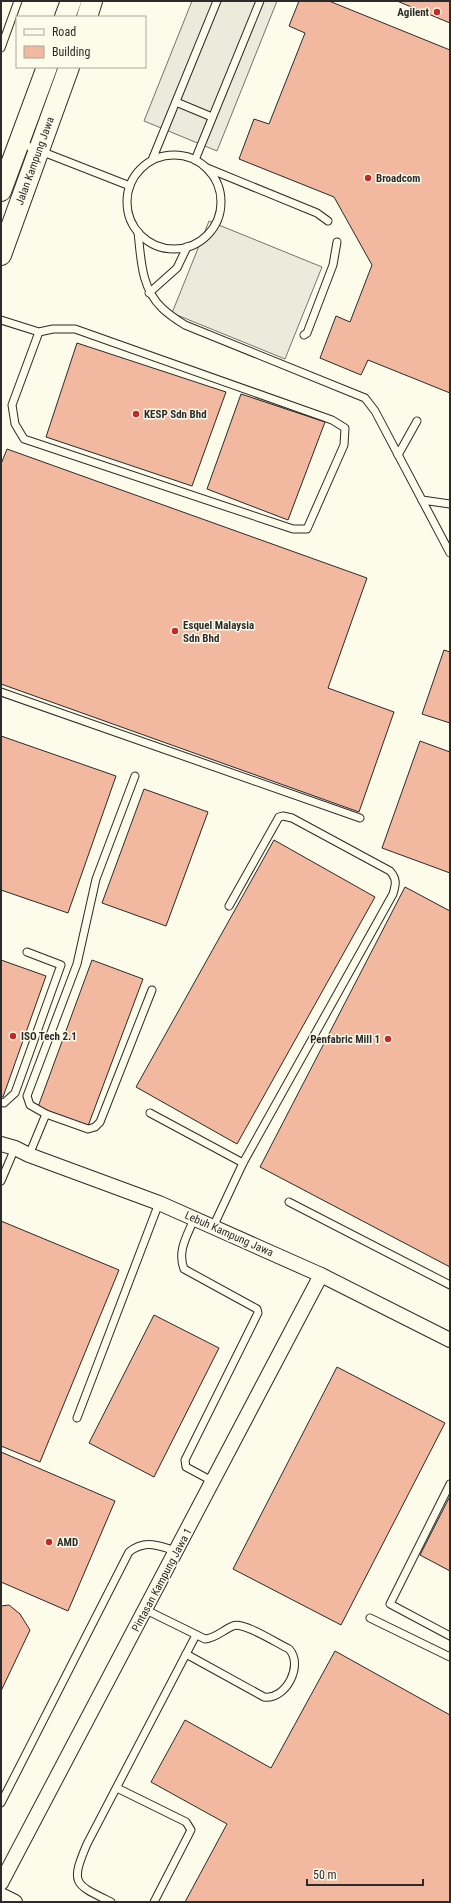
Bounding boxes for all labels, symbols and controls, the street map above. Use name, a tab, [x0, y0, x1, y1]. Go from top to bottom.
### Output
place label: Agilent	[397, 6, 430, 19]
marker: Agilent	[432, 7, 442, 17]
legend	[16, 16, 146, 68]
text: Road	[52, 25, 76, 39]
text: Building	[52, 45, 90, 59]
street label: Jalan Kampung Jawa	[13, 115, 57, 207]
place label: Broadcom	[376, 172, 420, 185]
marker: Broadcom	[363, 173, 373, 183]
place label: KESP Sdn Bhd	[144, 408, 207, 421]
marker: KESP Sdn Bhd	[131, 409, 141, 419]
place label: Esquel Malaysia Sdn Bhd	[183, 619, 254, 645]
marker: Esquel Malaysia Sdn Bhd	[170, 626, 180, 636]
place label: ISO Tech 2.1	[21, 1030, 77, 1043]
marker: ISO Tech 2.1	[8, 1031, 18, 1041]
place label: Penfabric Mill 1	[310, 1033, 380, 1046]
marker: Penfabric Mill 1	[383, 1034, 393, 1044]
street label: Lebuh Kampung Jawa	[183, 1209, 275, 1259]
street label: Pintasan Kampung Jawa 1	[129, 1526, 195, 1634]
place label: AMD	[57, 1536, 78, 1549]
marker: AMD	[44, 1537, 54, 1547]
scale bar	[307, 1861, 423, 1887]
text: 50 m	[313, 1868, 337, 1882]

